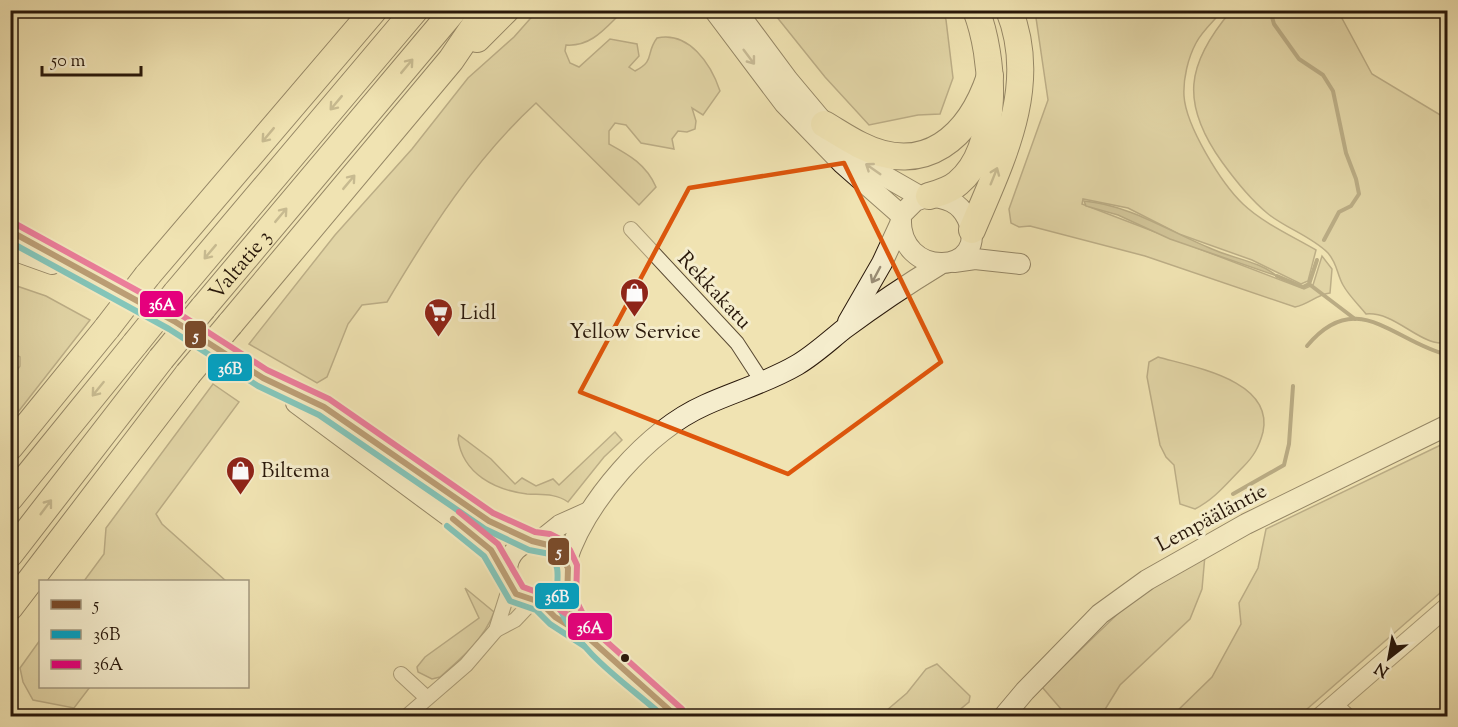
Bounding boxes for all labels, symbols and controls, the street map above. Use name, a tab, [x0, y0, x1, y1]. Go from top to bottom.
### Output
scale bar	[42, 39, 141, 77]
text: 50 m	[50, 49, 86, 75]
one-way arrow	[743, 49, 756, 65]
one-way arrow	[400, 59, 414, 74]
one-way arrow	[329, 95, 343, 110]
one-way arrow	[261, 127, 274, 143]
one-way arrow	[864, 162, 881, 175]
one-way arrow	[990, 167, 1001, 186]
one-way arrow	[342, 174, 355, 190]
one-way arrow	[275, 207, 288, 223]
street label: Valtatie 3	[203, 224, 280, 307]
one-way arrow	[203, 244, 217, 259]
street label: Rekkakatu	[670, 246, 758, 337]
one-way arrow	[870, 265, 881, 283]
shop icon: Yellow Service	[619, 276, 651, 318]
line badge: 36A	[139, 290, 184, 318]
text: 36A	[149, 295, 175, 318]
supermarket icon: Lidl	[423, 296, 455, 338]
place label: Lidl	[460, 299, 496, 329]
place label: Yellow Service	[569, 318, 701, 348]
line badge: 5	[184, 320, 207, 349]
text: 5	[191, 326, 199, 349]
line badge: 36B	[207, 353, 253, 382]
text: 36B	[218, 359, 242, 382]
one-way arrow	[92, 381, 105, 397]
shop icon: Biltema	[224, 454, 256, 496]
place label: Biltema	[261, 457, 330, 487]
street label: Lempääläntie	[1151, 477, 1272, 560]
one-way arrow	[39, 500, 52, 516]
line badge: 5	[547, 537, 570, 566]
text: 5	[554, 542, 562, 565]
legend	[39, 580, 249, 688]
line badge: 36B	[534, 582, 580, 610]
text: 36B	[545, 587, 569, 610]
text: 5	[92, 593, 99, 619]
line badge: 36A	[567, 612, 613, 641]
text: 36A	[577, 618, 603, 641]
text: 36B	[93, 623, 120, 649]
north arrow	[1359, 628, 1419, 688]
unlabelled marker	[619, 652, 631, 664]
text: 36A	[93, 653, 124, 679]
text: N	[1371, 655, 1394, 682]

